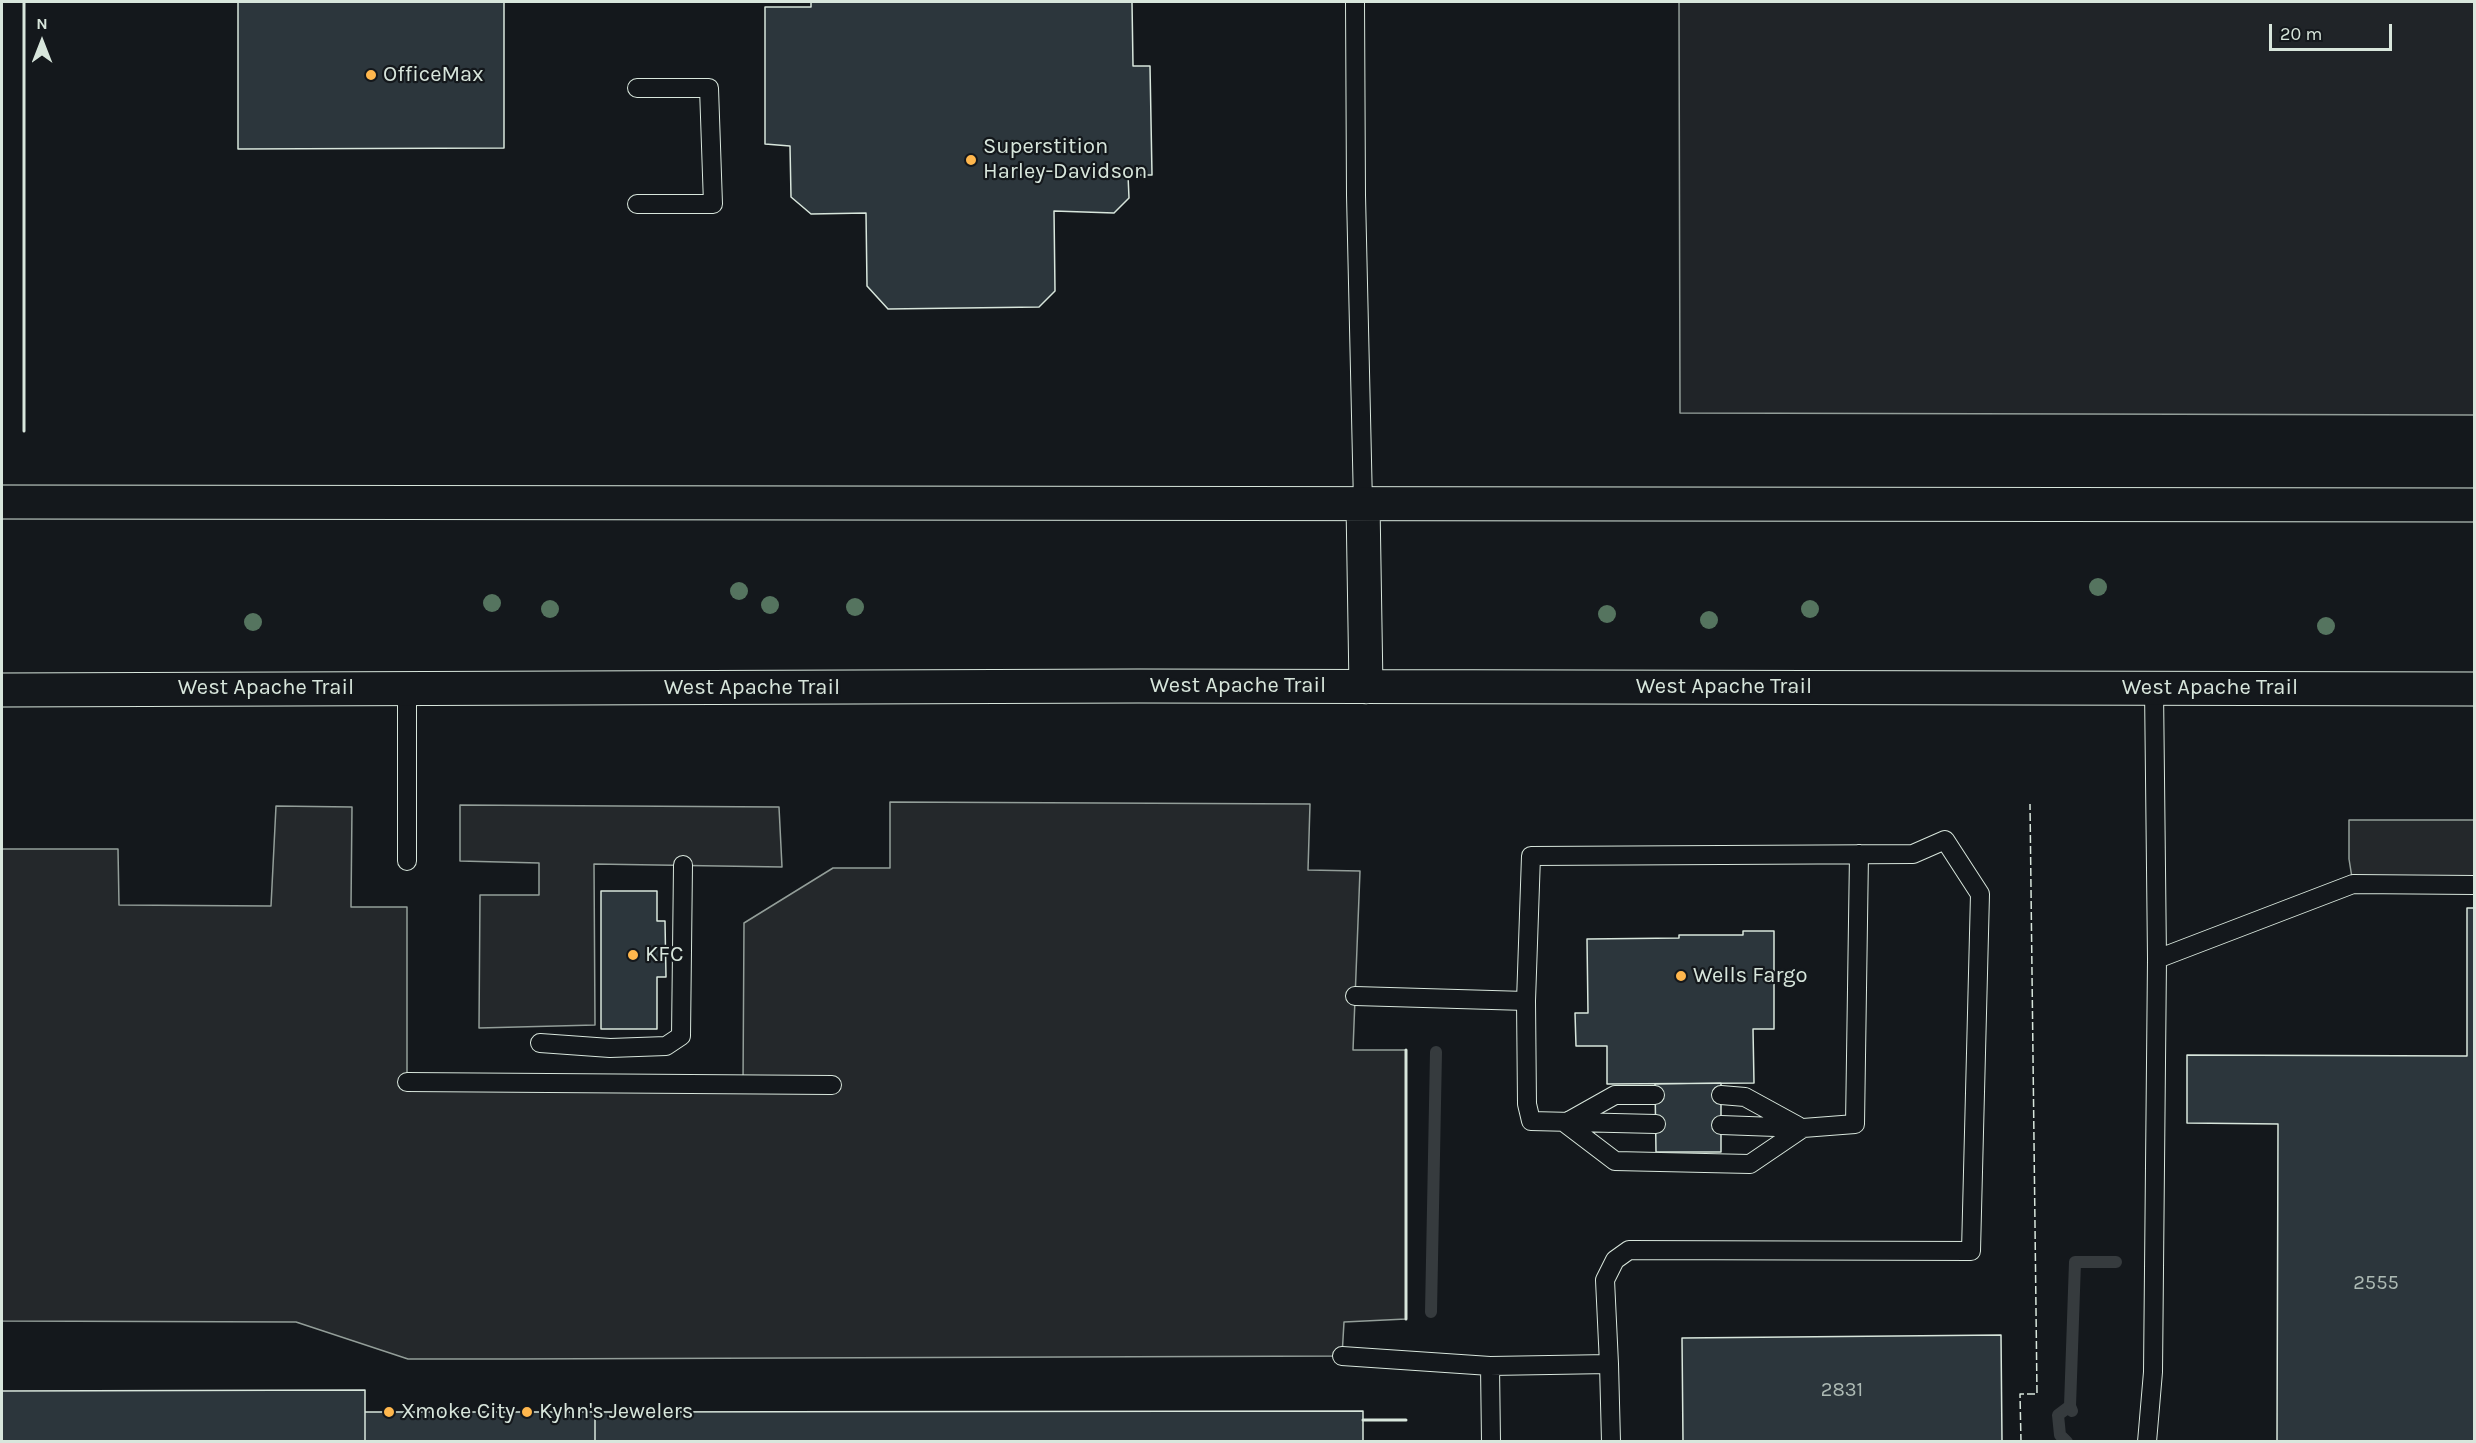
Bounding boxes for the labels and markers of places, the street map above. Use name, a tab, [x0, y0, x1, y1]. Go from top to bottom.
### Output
place label: OfficeMax	[383, 62, 483, 88]
marker: OfficeMax	[364, 68, 378, 82]
place label: Superstition Harley-Davidson	[983, 134, 1147, 186]
marker: Superstition Harley-Davidson	[964, 153, 978, 167]
place label: KFC	[645, 942, 683, 968]
marker: KFC	[626, 948, 640, 962]
place label: Wells Fargo	[1693, 963, 1808, 989]
marker: Wells Fargo	[1674, 969, 1688, 983]
place label: Xmoke City	[401, 1399, 515, 1425]
place label: Kyhn's Jewelers	[539, 1399, 693, 1425]
marker: Xmoke City	[382, 1405, 396, 1419]
marker: Kyhn's Jewelers	[520, 1405, 534, 1419]

